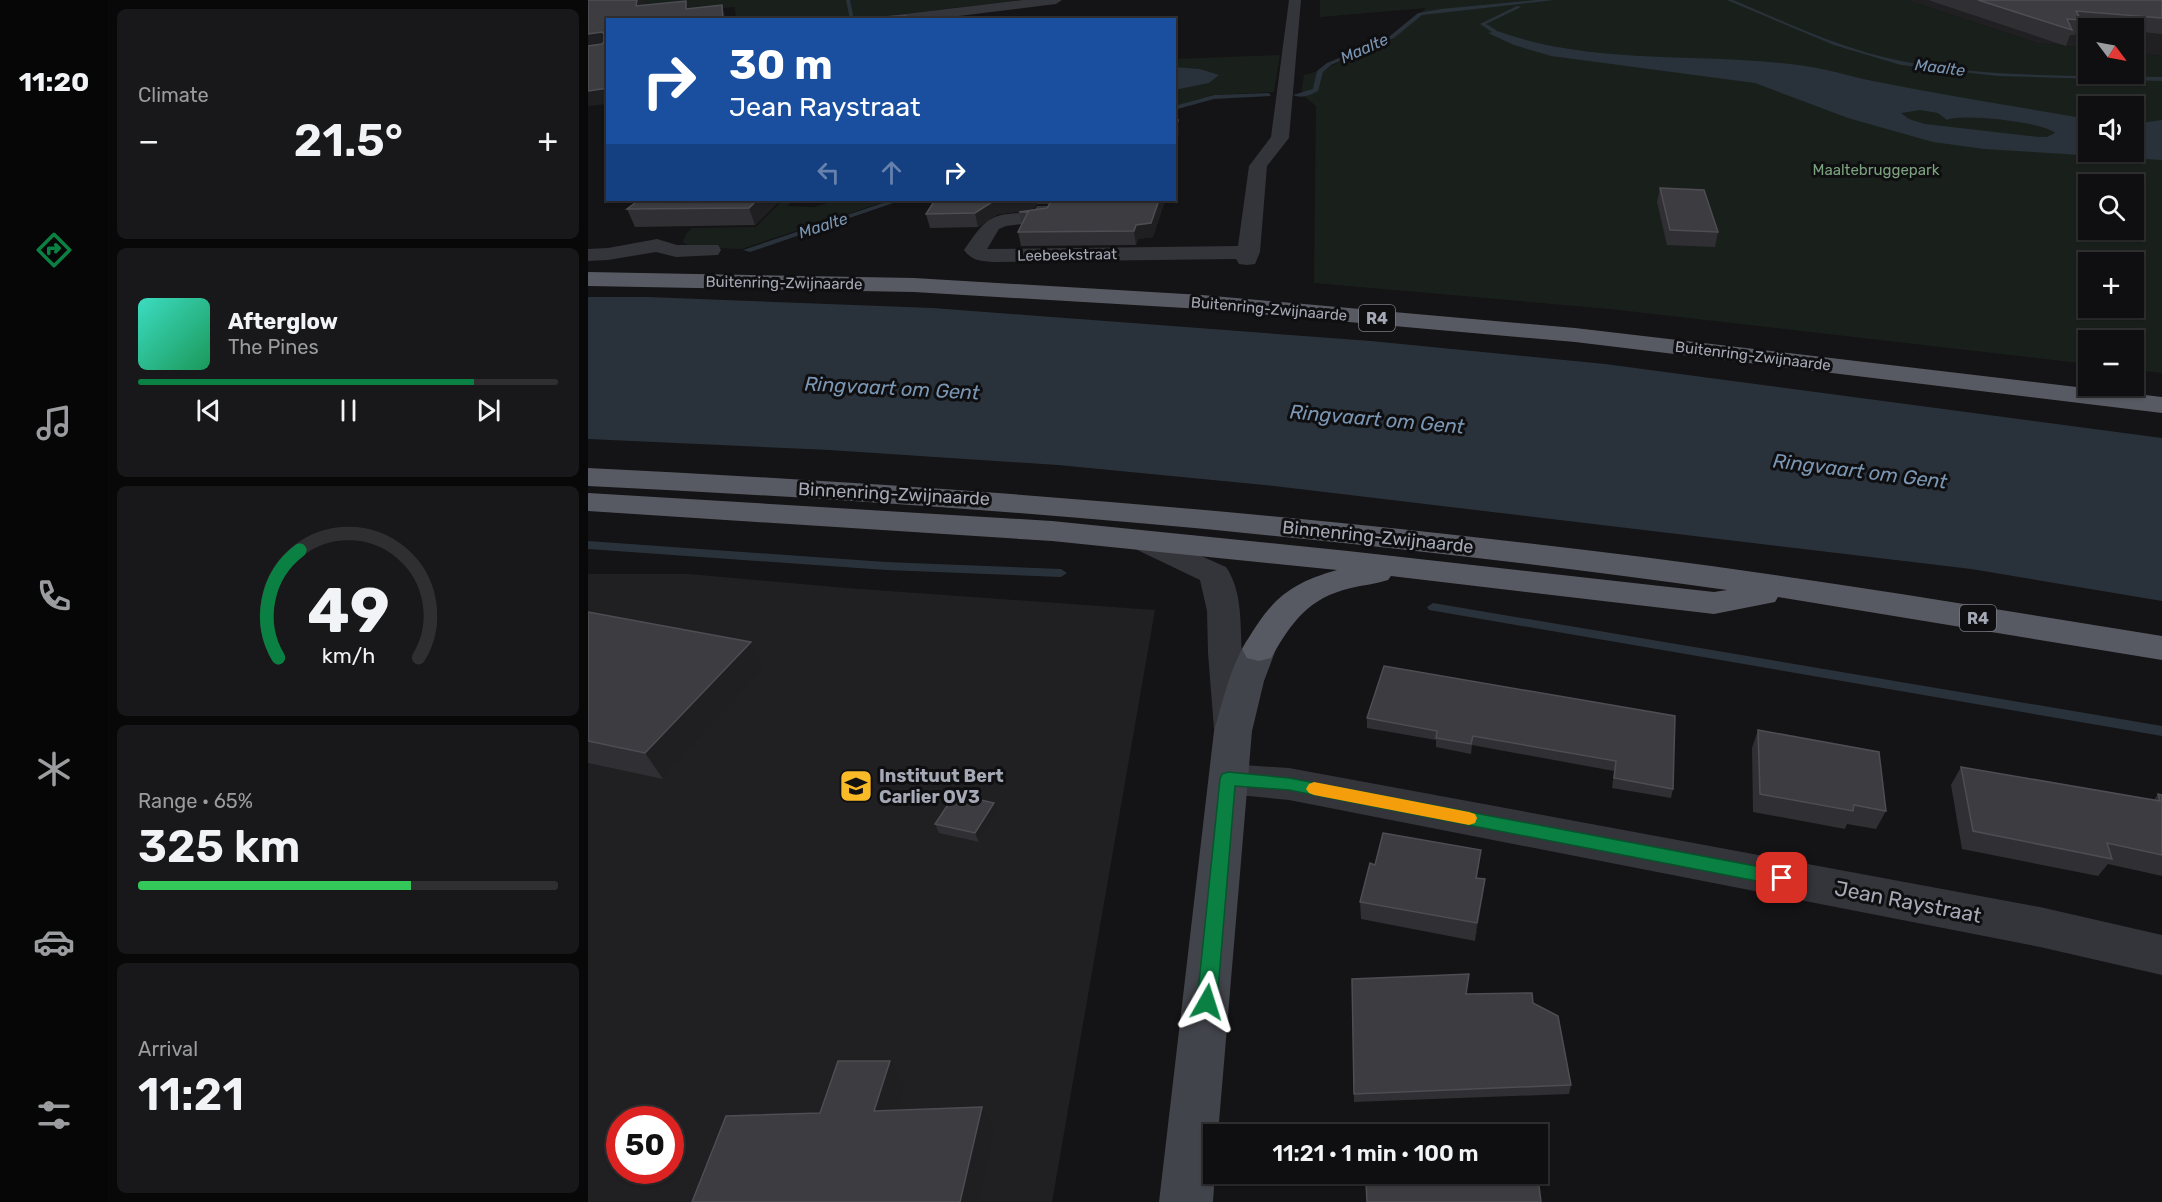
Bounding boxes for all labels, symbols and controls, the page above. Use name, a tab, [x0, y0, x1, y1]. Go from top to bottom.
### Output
north arrow	[2078, 18, 2144, 84]
map controls	[2078, 18, 2144, 396]
water label: Maalte	[1337, 29, 1391, 67]
text: 30 m	[729, 40, 833, 90]
icon: right	[630, 42, 708, 120]
water label: Maalte	[1914, 55, 1966, 80]
text: 11:20	[19, 66, 89, 98]
text: Climate	[138, 83, 209, 107]
text: Jean Raystraat	[729, 91, 920, 123]
button: sound	[2078, 96, 2144, 162]
text: 21.5°	[294, 114, 403, 167]
text: −	[138, 121, 159, 160]
text: +	[537, 121, 558, 160]
icon: left	[812, 156, 845, 189]
icon: ahead	[875, 156, 908, 189]
icon: right	[938, 156, 971, 189]
park label: Maaltebruggepark	[1812, 161, 1940, 179]
button: search	[2078, 174, 2144, 240]
water label: Maalte	[796, 209, 850, 242]
icon: directions	[33, 229, 75, 271]
street label: Leebeekstraat	[1017, 245, 1117, 265]
button: +	[2078, 252, 2144, 318]
street label: Buitenring-Zwijnaarde	[705, 273, 863, 293]
street label: Buitenring-Zwijnaarde	[1190, 293, 1348, 325]
road number: R4	[1359, 305, 1395, 331]
text: Afterglow	[228, 308, 338, 335]
button: −	[2078, 330, 2144, 396]
text: The Pines	[228, 335, 319, 359]
street label: Buitenring-Zwijnaarde	[1674, 338, 1832, 374]
water label: Ringvaart om Gent	[804, 371, 981, 405]
icon: previous	[192, 394, 225, 427]
icon: pause	[332, 394, 365, 427]
icon: next	[472, 394, 505, 427]
water label: Ringvaart om Gent	[1289, 399, 1466, 439]
icon: music	[33, 402, 75, 444]
water label: Ringvaart om Gent	[1771, 448, 1949, 494]
street label: Binnenring-Zwijnaarde	[798, 478, 990, 510]
street label: Binnenring-Zwijnaarde	[1281, 516, 1475, 558]
text: 49	[307, 574, 389, 648]
icon: phone	[33, 575, 75, 617]
road number: R4	[1960, 605, 1996, 631]
text: km/h	[321, 643, 375, 668]
icon: climate	[33, 748, 75, 790]
place label: Instituut Bert Carlier OV3	[879, 765, 1004, 808]
school or university icon: Instituut Bert Carlier OV3	[838, 768, 874, 804]
text: Range · 65%	[138, 789, 253, 813]
text: 325 km	[138, 820, 300, 873]
pin	[1756, 852, 1807, 903]
icon: arrive	[1765, 861, 1798, 894]
street label: Jean Raystraat	[1833, 875, 1984, 928]
icon: car	[33, 921, 75, 963]
position arrow	[1175, 970, 1239, 1034]
text: Arrival	[138, 1037, 198, 1061]
text: 11:21	[138, 1068, 244, 1121]
icon: filters	[33, 1094, 75, 1136]
speed limit sign: 50	[606, 1106, 684, 1184]
text: 11:21 · 1 min · 100 m	[1273, 1140, 1478, 1167]

